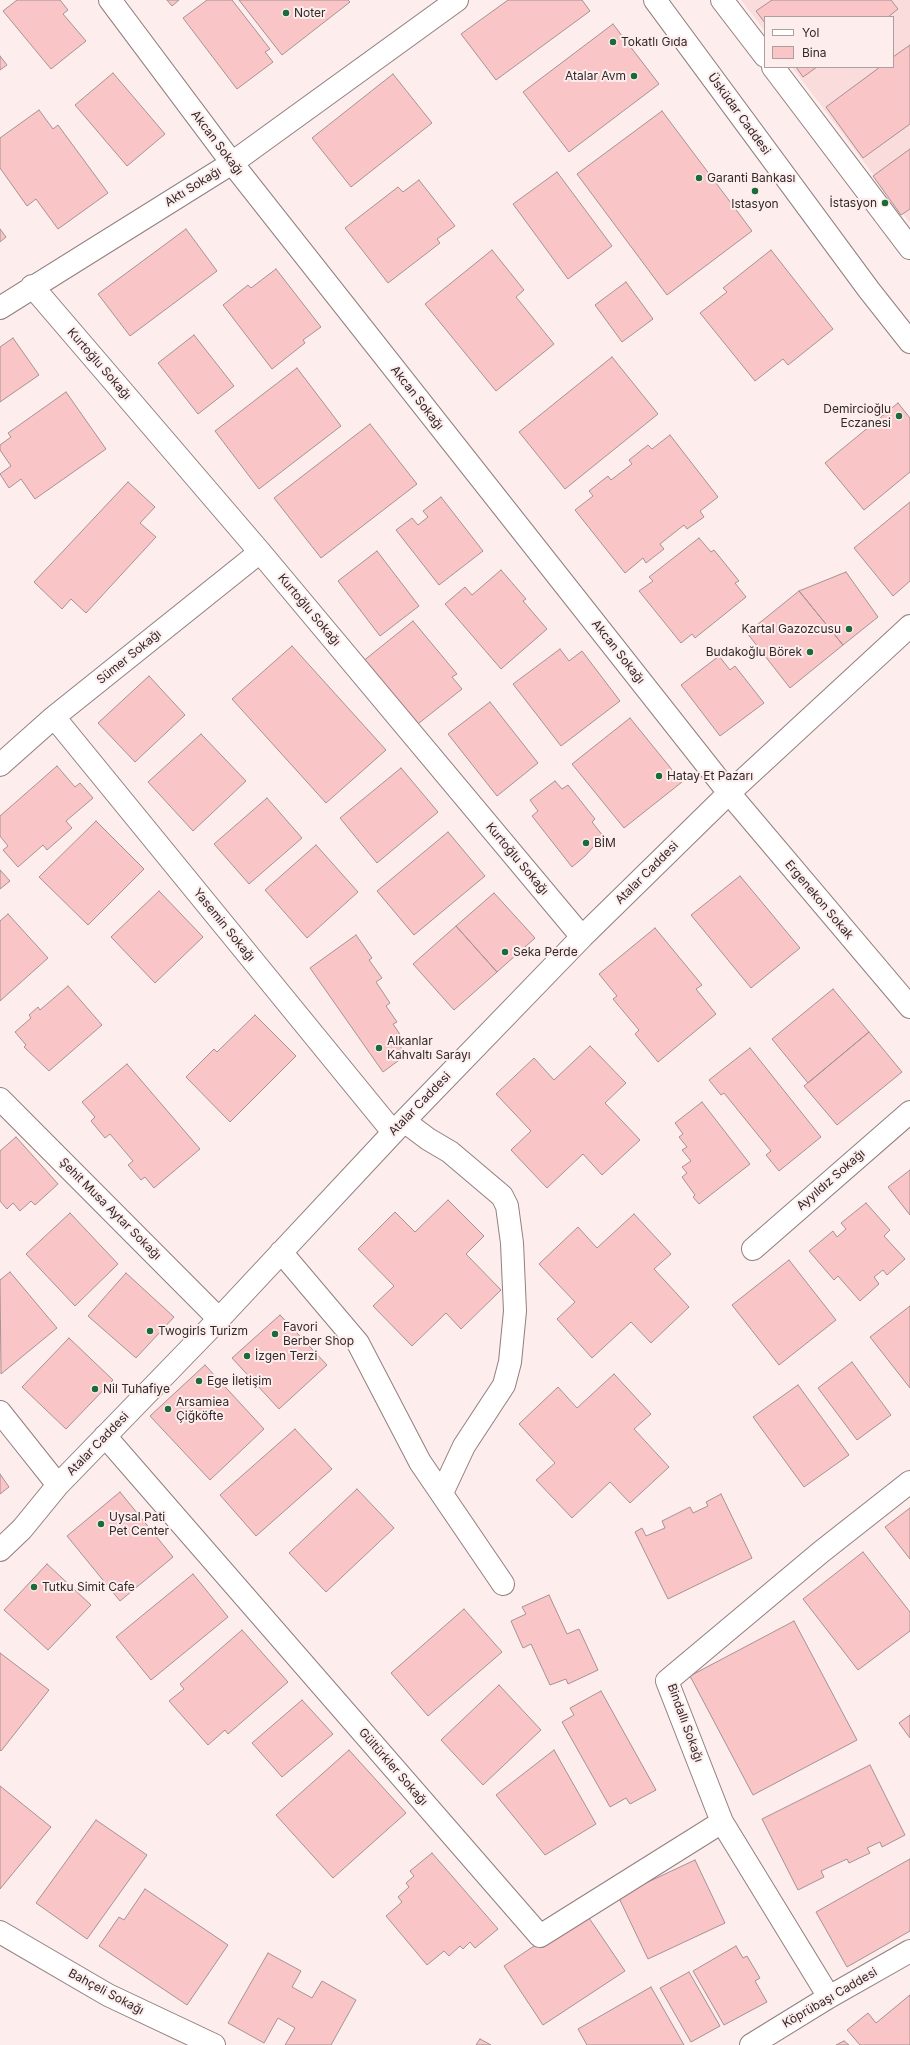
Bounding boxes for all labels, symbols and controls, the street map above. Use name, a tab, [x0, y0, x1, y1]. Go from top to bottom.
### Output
place label: Noter	[294, 6, 326, 20]
marker: Noter	[281, 8, 291, 18]
legend	[764, 16, 894, 68]
text: Yol	[802, 25, 819, 40]
place label: Tokatlı Gıda	[621, 35, 687, 49]
marker: Tokatlı Gıda	[608, 37, 618, 47]
text: Bina	[802, 45, 827, 60]
place label: Atalar Avm	[565, 69, 626, 83]
street label: Üsküdar Caddesi	[705, 70, 773, 158]
marker: Atalar Avm	[629, 71, 639, 81]
street label: Akcan Sokağı	[188, 108, 246, 178]
street label: Aktı Sokağı	[162, 164, 224, 210]
place label: Garanti Bankası	[707, 171, 795, 185]
marker: Garanti Bankası	[694, 173, 704, 183]
marker: Istasyon	[750, 186, 760, 196]
place label: İstasyon	[830, 196, 877, 210]
place label: Istasyon	[731, 197, 779, 211]
marker: İstasyon	[880, 198, 890, 208]
street label: Kurtoğlu Sokağı	[64, 325, 134, 403]
street label: Akcan Sokağı	[388, 363, 446, 433]
place label: Demircioğlu Eczanesi	[823, 402, 891, 430]
marker: Demircioğlu Eczanesi	[894, 411, 904, 421]
street label: Kurtoğlu Sokağı	[275, 571, 343, 649]
street label: Akcan Sokağı	[589, 617, 647, 687]
place label: Kartal Gazozcusu	[741, 622, 841, 636]
marker: Kartal Gazozcusu	[844, 624, 854, 634]
street label: Sümer Sokağı	[94, 627, 164, 687]
place label: Budakoğlu Börek	[706, 645, 802, 659]
marker: Budakoğlu Börek	[805, 647, 815, 657]
place label: Hatay Et Pazarı	[667, 769, 753, 783]
marker: Hatay Et Pazarı	[654, 771, 664, 781]
street label: Kurtoğlu Sokağı	[483, 820, 551, 898]
place label: BİM	[594, 836, 616, 850]
marker: BİM	[581, 838, 591, 848]
street label: Atalar Caddesi	[613, 839, 681, 907]
street label: Ergenekon Sokak	[782, 858, 856, 942]
street label: Yasemin Sokağı	[190, 886, 258, 964]
place label: Seka Perde	[513, 945, 578, 959]
marker: Seka Perde	[500, 947, 510, 957]
place label: Alkanlar Kahvaltı Sarayı	[387, 1034, 471, 1062]
marker: Alkanlar Kahvaltı Sarayı	[374, 1043, 384, 1053]
street label: Atalar Caddesi	[386, 1069, 454, 1139]
street label: Ayyıldız Sokağı	[794, 1147, 868, 1213]
street label: Şehit Musa Aytar Sokağı	[56, 1155, 164, 1263]
place label: Favori Berber Shop	[283, 1320, 354, 1348]
place label: Twogirls Turizm	[158, 1324, 248, 1338]
marker: Twogirls Turizm	[145, 1326, 155, 1336]
marker: Favori Berber Shop	[270, 1329, 280, 1339]
place label: İzgen Terzi	[255, 1349, 317, 1363]
marker: İzgen Terzi	[242, 1351, 252, 1361]
place label: Ege İletişim	[207, 1374, 272, 1388]
marker: Ege İletişim	[194, 1376, 204, 1386]
place label: Nil Tuhafiye	[103, 1382, 170, 1396]
marker: Nil Tuhafiye	[90, 1384, 100, 1394]
place label: Arsamiea Çiğköfte	[176, 1395, 229, 1423]
marker: Arsamiea Çiğköfte	[163, 1404, 173, 1414]
street label: Atalar Caddesi	[64, 1409, 132, 1479]
place label: Uysal Pati Pet Center	[109, 1510, 169, 1538]
marker: Uysal Pati Pet Center	[96, 1519, 106, 1529]
place label: Tutku Simit Cafe	[42, 1580, 135, 1594]
marker: Tutku Simit Cafe	[29, 1582, 39, 1592]
street label: Bindallı Sokağı	[664, 1682, 706, 1764]
street label: Gültürkler Sokağı	[356, 1725, 430, 1809]
street label: Köprübaşı Caddesi	[780, 1965, 880, 2031]
street label: Bahçeli Sokağı	[66, 1966, 146, 2018]

